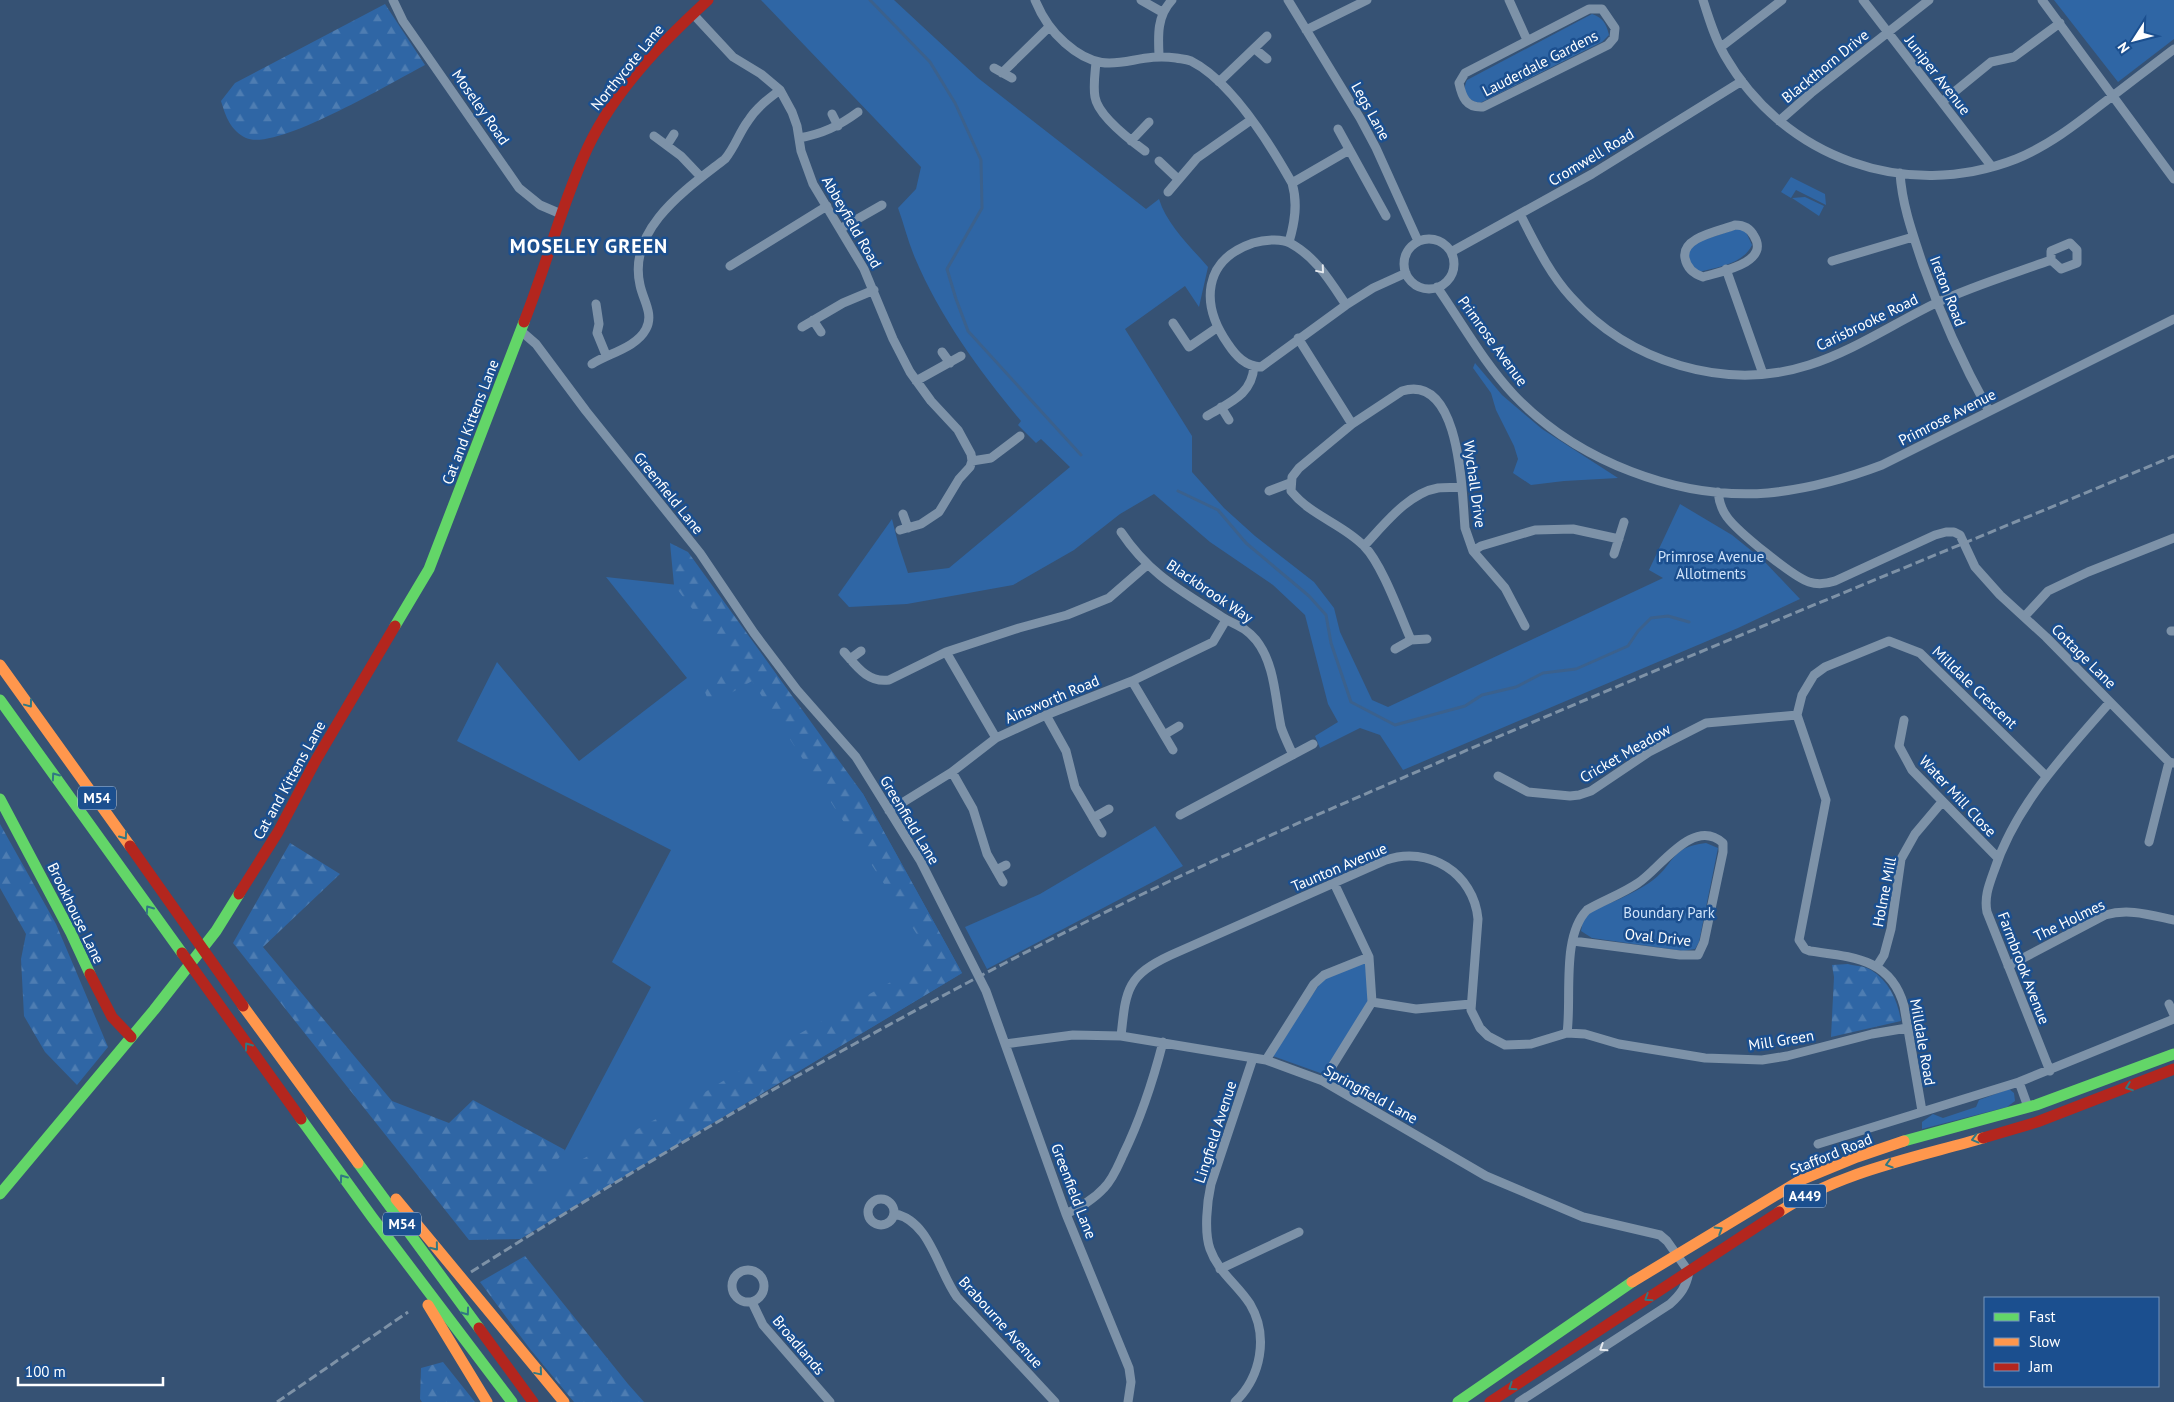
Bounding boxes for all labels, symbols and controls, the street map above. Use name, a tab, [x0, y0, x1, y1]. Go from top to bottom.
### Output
north arrow	[2109, 15, 2159, 65]
street label: Northycote Lane	[586, 20, 668, 114]
street label: Blackthorn Drive	[1778, 25, 1872, 107]
street label: Lauderdale Gardens	[1479, 26, 1601, 100]
street label: Juniper Avenue	[1900, 31, 1975, 119]
text: N	[2113, 39, 2133, 57]
street label: Moseley Road	[448, 66, 514, 148]
street label: Legs Lane	[1347, 79, 1395, 143]
street label: Cromwell Road	[1545, 124, 1637, 190]
street label: Abbeyfield Road	[818, 173, 886, 271]
district label: MOSELEY GREEN	[510, 233, 668, 259]
street label: Ireton Road	[1926, 253, 1970, 329]
one-way arrow	[1316, 264, 1325, 273]
street label: Carisbrooke Road	[1813, 289, 1921, 355]
street label: Primrose Avenue	[1454, 292, 1532, 390]
street label: Cat and Kittens Lane	[437, 357, 503, 487]
street label: Primrose Avenue	[1895, 384, 1999, 450]
street label: Wychall Drive	[1459, 439, 1491, 529]
street label: Greenfield Lane	[630, 448, 708, 538]
park label: Primrose Avenue Allotments	[1658, 547, 1764, 583]
street label: Blackbrook Way	[1163, 555, 1257, 627]
street label: Cottage Lane	[2048, 620, 2120, 692]
street label: Milldale Crescent	[1929, 642, 2021, 732]
street label: Ainsworth Road	[1002, 671, 1102, 727]
one-way arrow	[24, 698, 32, 707]
street label: Cat and Kittens Lane	[249, 717, 329, 843]
street label: Cricket Meadow	[1576, 719, 1674, 787]
street label: Water Mill Close	[1915, 751, 2001, 841]
one-way arrow	[52, 772, 61, 782]
street label: Greenfield Lane	[876, 772, 944, 868]
road number: M54	[78, 786, 116, 810]
one-way arrow	[118, 830, 127, 840]
street label: Taunton Avenue	[1288, 838, 1390, 896]
street label: Holme Mill	[1868, 855, 1900, 929]
street label: Brookhouse Lane	[43, 859, 109, 967]
street label: The Holmes	[2030, 895, 2108, 945]
park label: Boundary Park	[1623, 903, 1716, 922]
one-way arrow	[146, 905, 155, 914]
street label: Farmbrook Avenue	[1994, 909, 2054, 1027]
street label: Oval Drive	[1624, 924, 1692, 950]
street label: Milldale Road	[1906, 997, 1940, 1087]
street label: Mill Green	[1747, 1025, 1815, 1055]
one-way arrow	[245, 1043, 253, 1052]
street label: Springfield Lane	[1321, 1060, 1421, 1128]
street label: Lingfield Avenue	[1189, 1078, 1241, 1186]
one-way arrow	[2125, 1081, 2133, 1091]
street label: Stafford Road	[1787, 1129, 1875, 1179]
one-way arrow	[1970, 1133, 1979, 1144]
street label: Greenfield Lane	[1047, 1141, 1101, 1241]
one-way arrow	[1885, 1159, 1894, 1169]
one-way arrow	[340, 1174, 349, 1183]
road number: A449	[1784, 1184, 1826, 1208]
road number: M54	[383, 1212, 421, 1236]
one-way arrow	[1713, 1227, 1722, 1237]
one-way arrow	[430, 1241, 438, 1250]
street label: Brabourne Avenue	[955, 1272, 1047, 1372]
one-way arrow	[1644, 1292, 1653, 1301]
legend	[1984, 1297, 2159, 1387]
one-way arrow	[460, 1306, 469, 1316]
text: Fast	[2029, 1307, 2056, 1326]
street label: Broadlands	[769, 1311, 829, 1379]
text: Slow	[2029, 1332, 2060, 1351]
one-way arrow	[1599, 1341, 1608, 1351]
scale bar	[18, 1354, 162, 1386]
text: Jam	[2028, 1357, 2053, 1376]
text: 100 m	[25, 1362, 66, 1381]
one-way arrow	[533, 1367, 542, 1376]
one-way arrow	[1508, 1381, 1517, 1390]

